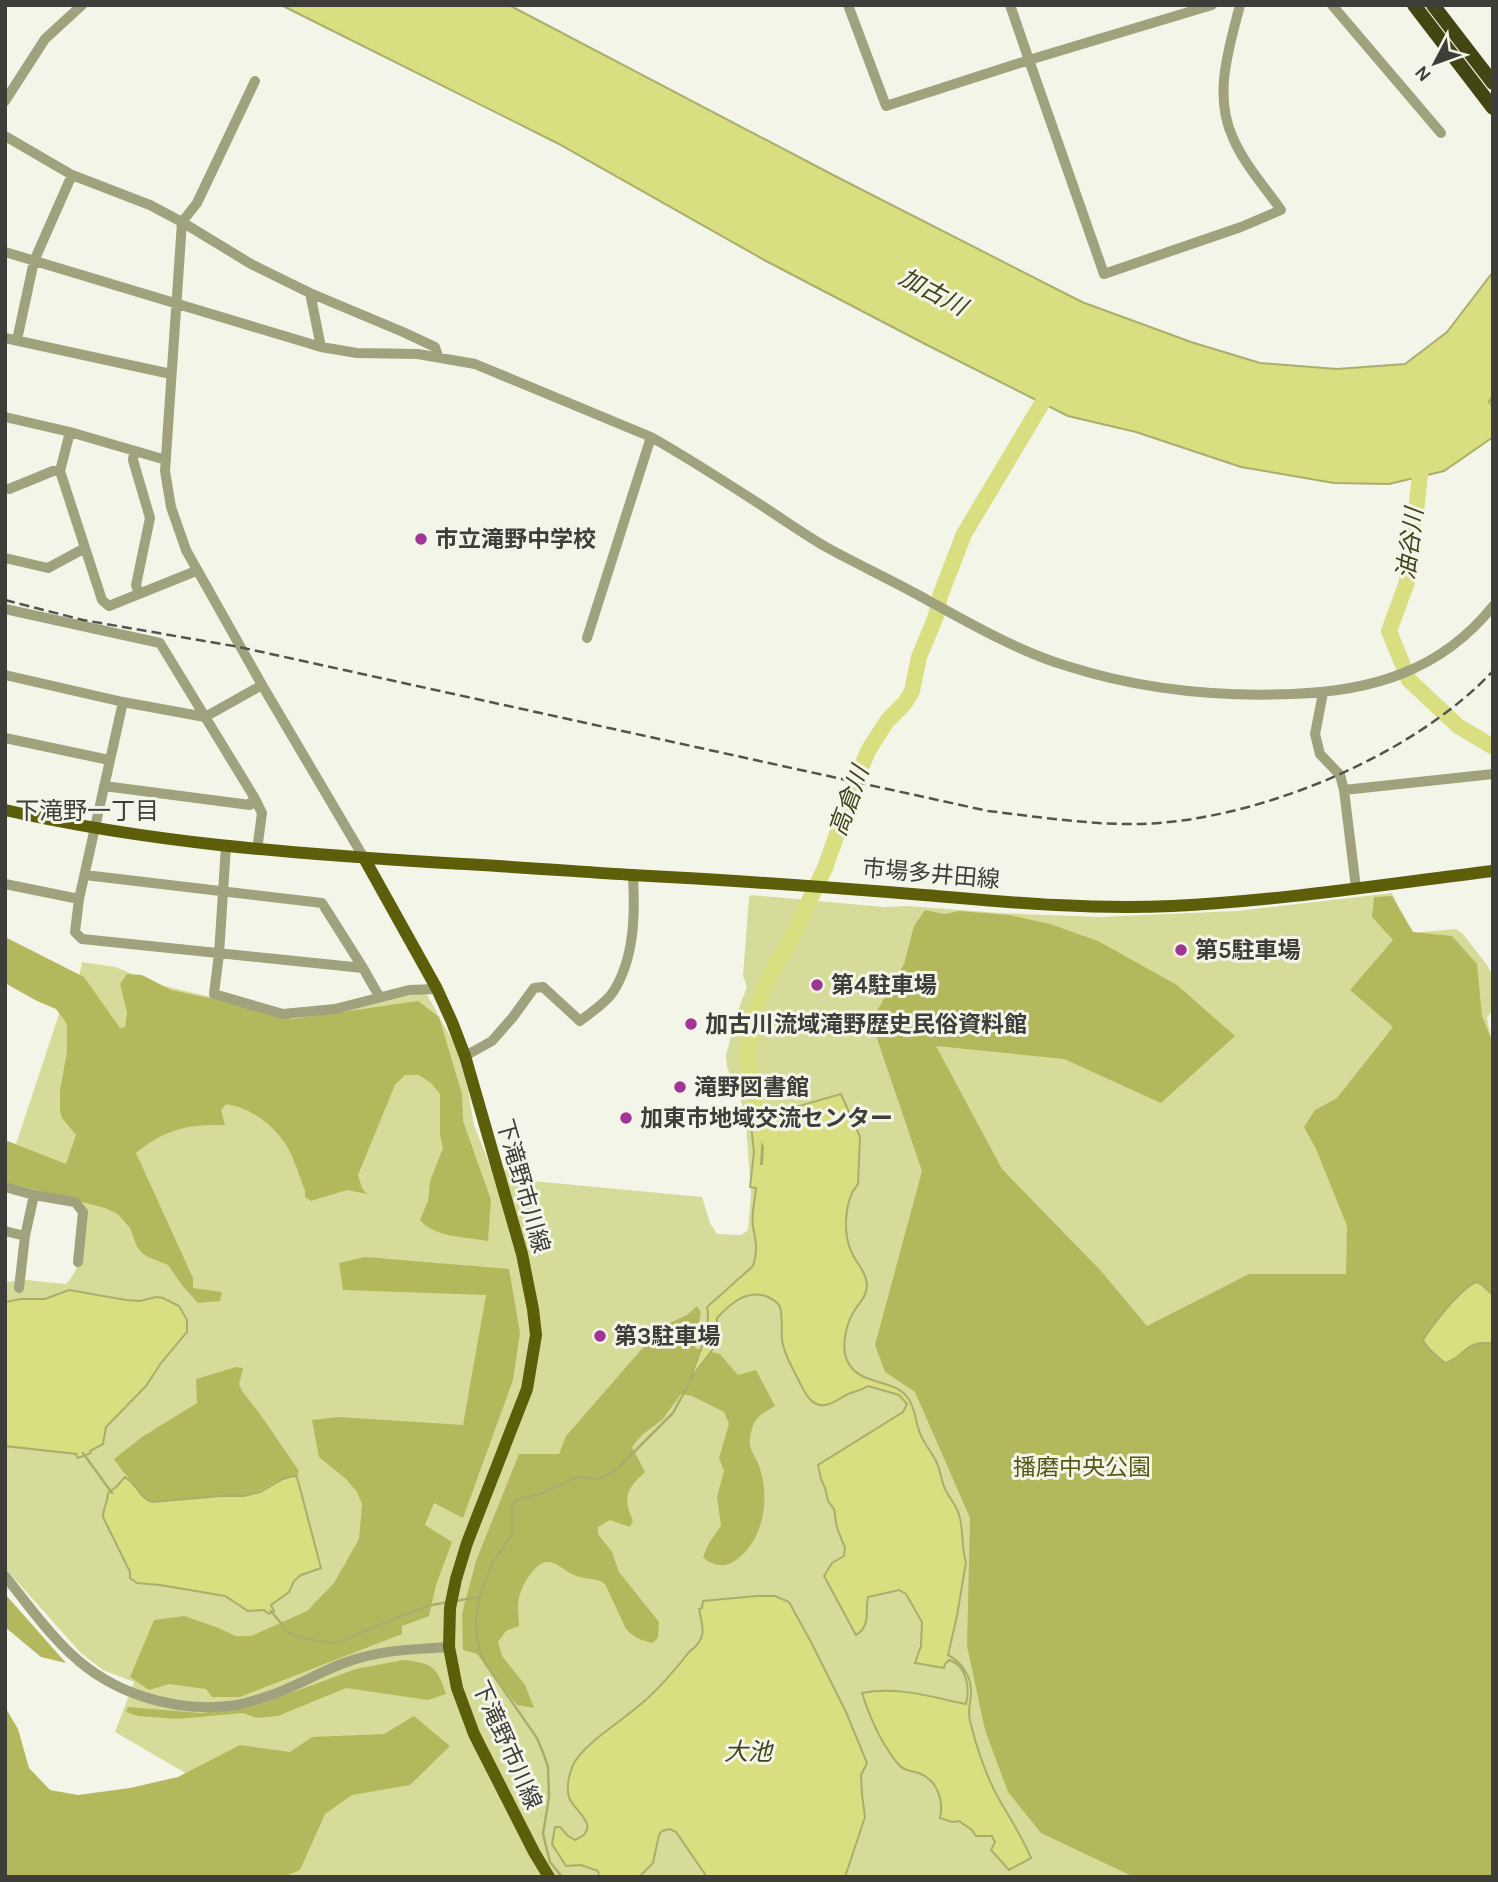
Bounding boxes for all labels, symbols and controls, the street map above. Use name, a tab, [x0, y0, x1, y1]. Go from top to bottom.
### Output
north arrow	[1400, 28, 1470, 98]
text: N	[1410, 61, 1436, 86]
water label: 加古川	[895, 263, 974, 323]
water label: 油谷川	[1392, 504, 1429, 581]
place label: 市立滝野中学校	[435, 526, 596, 553]
marker: 市立滝野中学校	[413, 531, 429, 547]
water label: 高倉川	[824, 760, 875, 840]
district label: 下滝野一丁目	[15, 797, 159, 825]
street label: 市場多井田線	[861, 855, 1001, 893]
place label: 第5駐車場	[1195, 937, 1300, 964]
marker: 第5駐車場	[1173, 942, 1189, 958]
place label: 第4駐車場	[831, 972, 937, 999]
marker: 第4駐車場	[809, 977, 825, 993]
place label: 加古川流域滝野歴史民俗資料館	[705, 1011, 1027, 1038]
marker: 加古川流域滝野歴史民俗資料館	[683, 1016, 699, 1032]
place label: 滝野図書館	[694, 1074, 809, 1101]
marker: 滝野図書館	[672, 1079, 688, 1095]
place label: 加東市地域交流センター	[640, 1105, 893, 1132]
marker: 加東市地域交流センター	[618, 1110, 634, 1126]
street label: 下滝野市川線	[491, 1116, 555, 1256]
place label: 第3駐車場	[614, 1323, 720, 1350]
marker: 第3駐車場	[592, 1328, 608, 1344]
park label: 播磨中央公園	[1013, 1454, 1151, 1481]
street label: 下滝野市川線	[467, 1676, 547, 1814]
water label: 大池	[724, 1738, 774, 1766]

